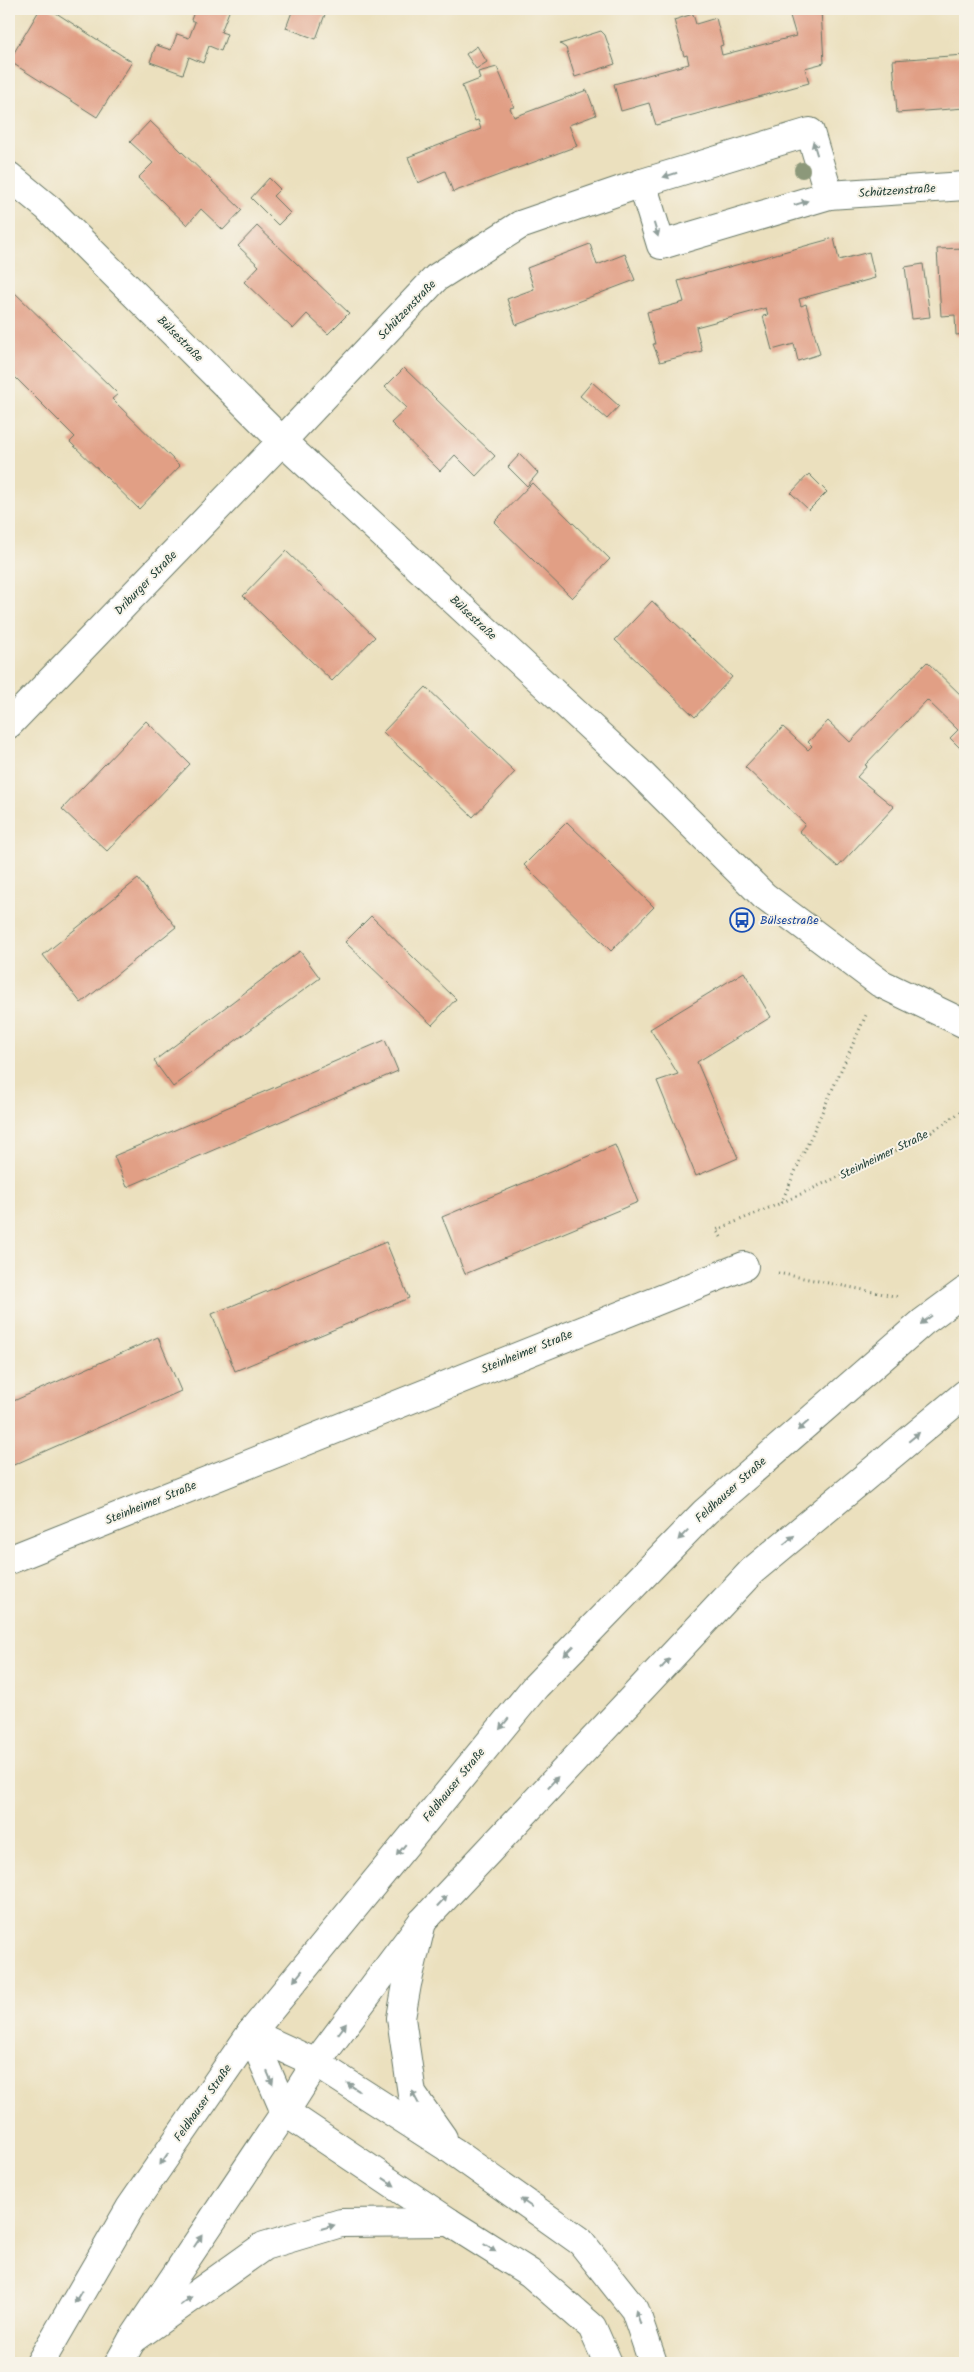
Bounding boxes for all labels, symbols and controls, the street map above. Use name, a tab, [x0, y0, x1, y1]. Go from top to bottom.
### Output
one-way arrow	[810, 141, 818, 156]
one-way arrow	[663, 171, 678, 179]
street label: Schützenstraße	[858, 179, 937, 203]
one-way arrow	[794, 199, 809, 207]
one-way arrow	[653, 222, 661, 237]
street label: Schützenstraße	[373, 275, 441, 344]
street label: Bülsestraße	[153, 312, 208, 367]
street label: Driburger Straße	[110, 546, 182, 620]
street label: Bülsestraße	[445, 591, 501, 645]
bus stop icon: Bülsestraße	[729, 907, 755, 933]
place label: Bülsestraße	[760, 911, 819, 930]
street label: Steinheimer Straße	[836, 1125, 932, 1185]
one-way arrow	[919, 1315, 933, 1325]
street label: Steinheimer Straße	[478, 1325, 576, 1379]
one-way arrow	[797, 1421, 810, 1432]
one-way arrow	[907, 1431, 920, 1442]
street label: Feldhauser Straße	[691, 1452, 772, 1527]
street label: Steinheimer Straße	[102, 1476, 200, 1530]
one-way arrow	[677, 1529, 689, 1541]
one-way arrow	[782, 1535, 795, 1546]
one-way arrow	[563, 1645, 575, 1657]
one-way arrow	[659, 1658, 671, 1670]
one-way arrow	[498, 1718, 509, 1731]
street label: Feldhauser Straße	[418, 1743, 490, 1826]
one-way arrow	[547, 1777, 559, 1789]
one-way arrow	[395, 1843, 406, 1856]
one-way arrow	[436, 1895, 448, 1907]
one-way arrow	[292, 1969, 303, 1982]
one-way arrow	[337, 2022, 347, 2036]
street label: Feldhauser Straße	[169, 2060, 237, 2146]
one-way arrow	[267, 2071, 275, 2085]
one-way arrow	[346, 2082, 360, 2091]
one-way arrow	[411, 2089, 419, 2104]
one-way arrow	[159, 2152, 169, 2166]
one-way arrow	[382, 2177, 395, 2187]
one-way arrow	[519, 2198, 533, 2208]
one-way arrow	[320, 2222, 335, 2230]
one-way arrow	[193, 2235, 203, 2248]
one-way arrow	[484, 2243, 497, 2253]
one-way arrow	[74, 2291, 83, 2304]
one-way arrow	[179, 2296, 193, 2306]
one-way arrow	[634, 2309, 642, 2324]

